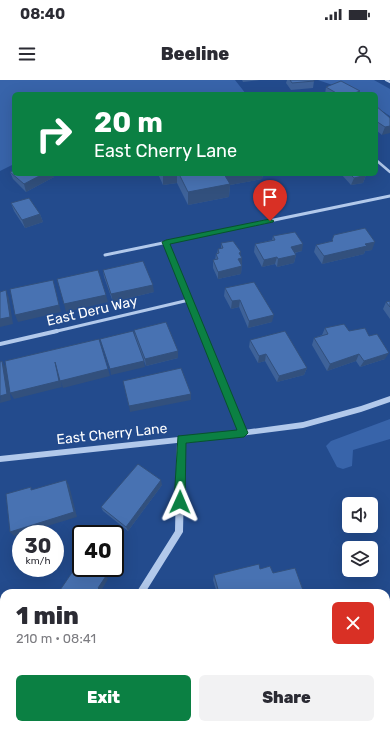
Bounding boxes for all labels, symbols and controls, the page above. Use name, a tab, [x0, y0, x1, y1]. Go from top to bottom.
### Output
text: 08:40	[20, 5, 65, 23]
icon: menu	[16, 43, 38, 65]
text: Beeline	[161, 43, 229, 65]
icon: person	[352, 43, 374, 65]
text: 20 m	[94, 106, 163, 139]
icon: right	[28, 108, 80, 160]
text: East Cherry Lane	[94, 140, 237, 162]
pin	[253, 180, 287, 221]
icon: arrive	[259, 186, 281, 208]
street label: East Deru Way	[45, 292, 139, 330]
street label: East Cherry Lane	[56, 420, 168, 448]
position arrow	[159, 481, 201, 523]
map controls	[342, 497, 378, 577]
button: sound	[342, 497, 378, 533]
speed limit sign: 40	[72, 525, 124, 577]
text: 30	[25, 534, 51, 558]
button: layers	[342, 541, 378, 577]
text: km/h	[26, 555, 50, 567]
text: 1 min	[16, 602, 79, 630]
button: close	[332, 602, 374, 644]
text: 210 m · 08:41	[16, 631, 96, 646]
button: Exit	[16, 675, 191, 721]
button: Share	[199, 675, 374, 721]

